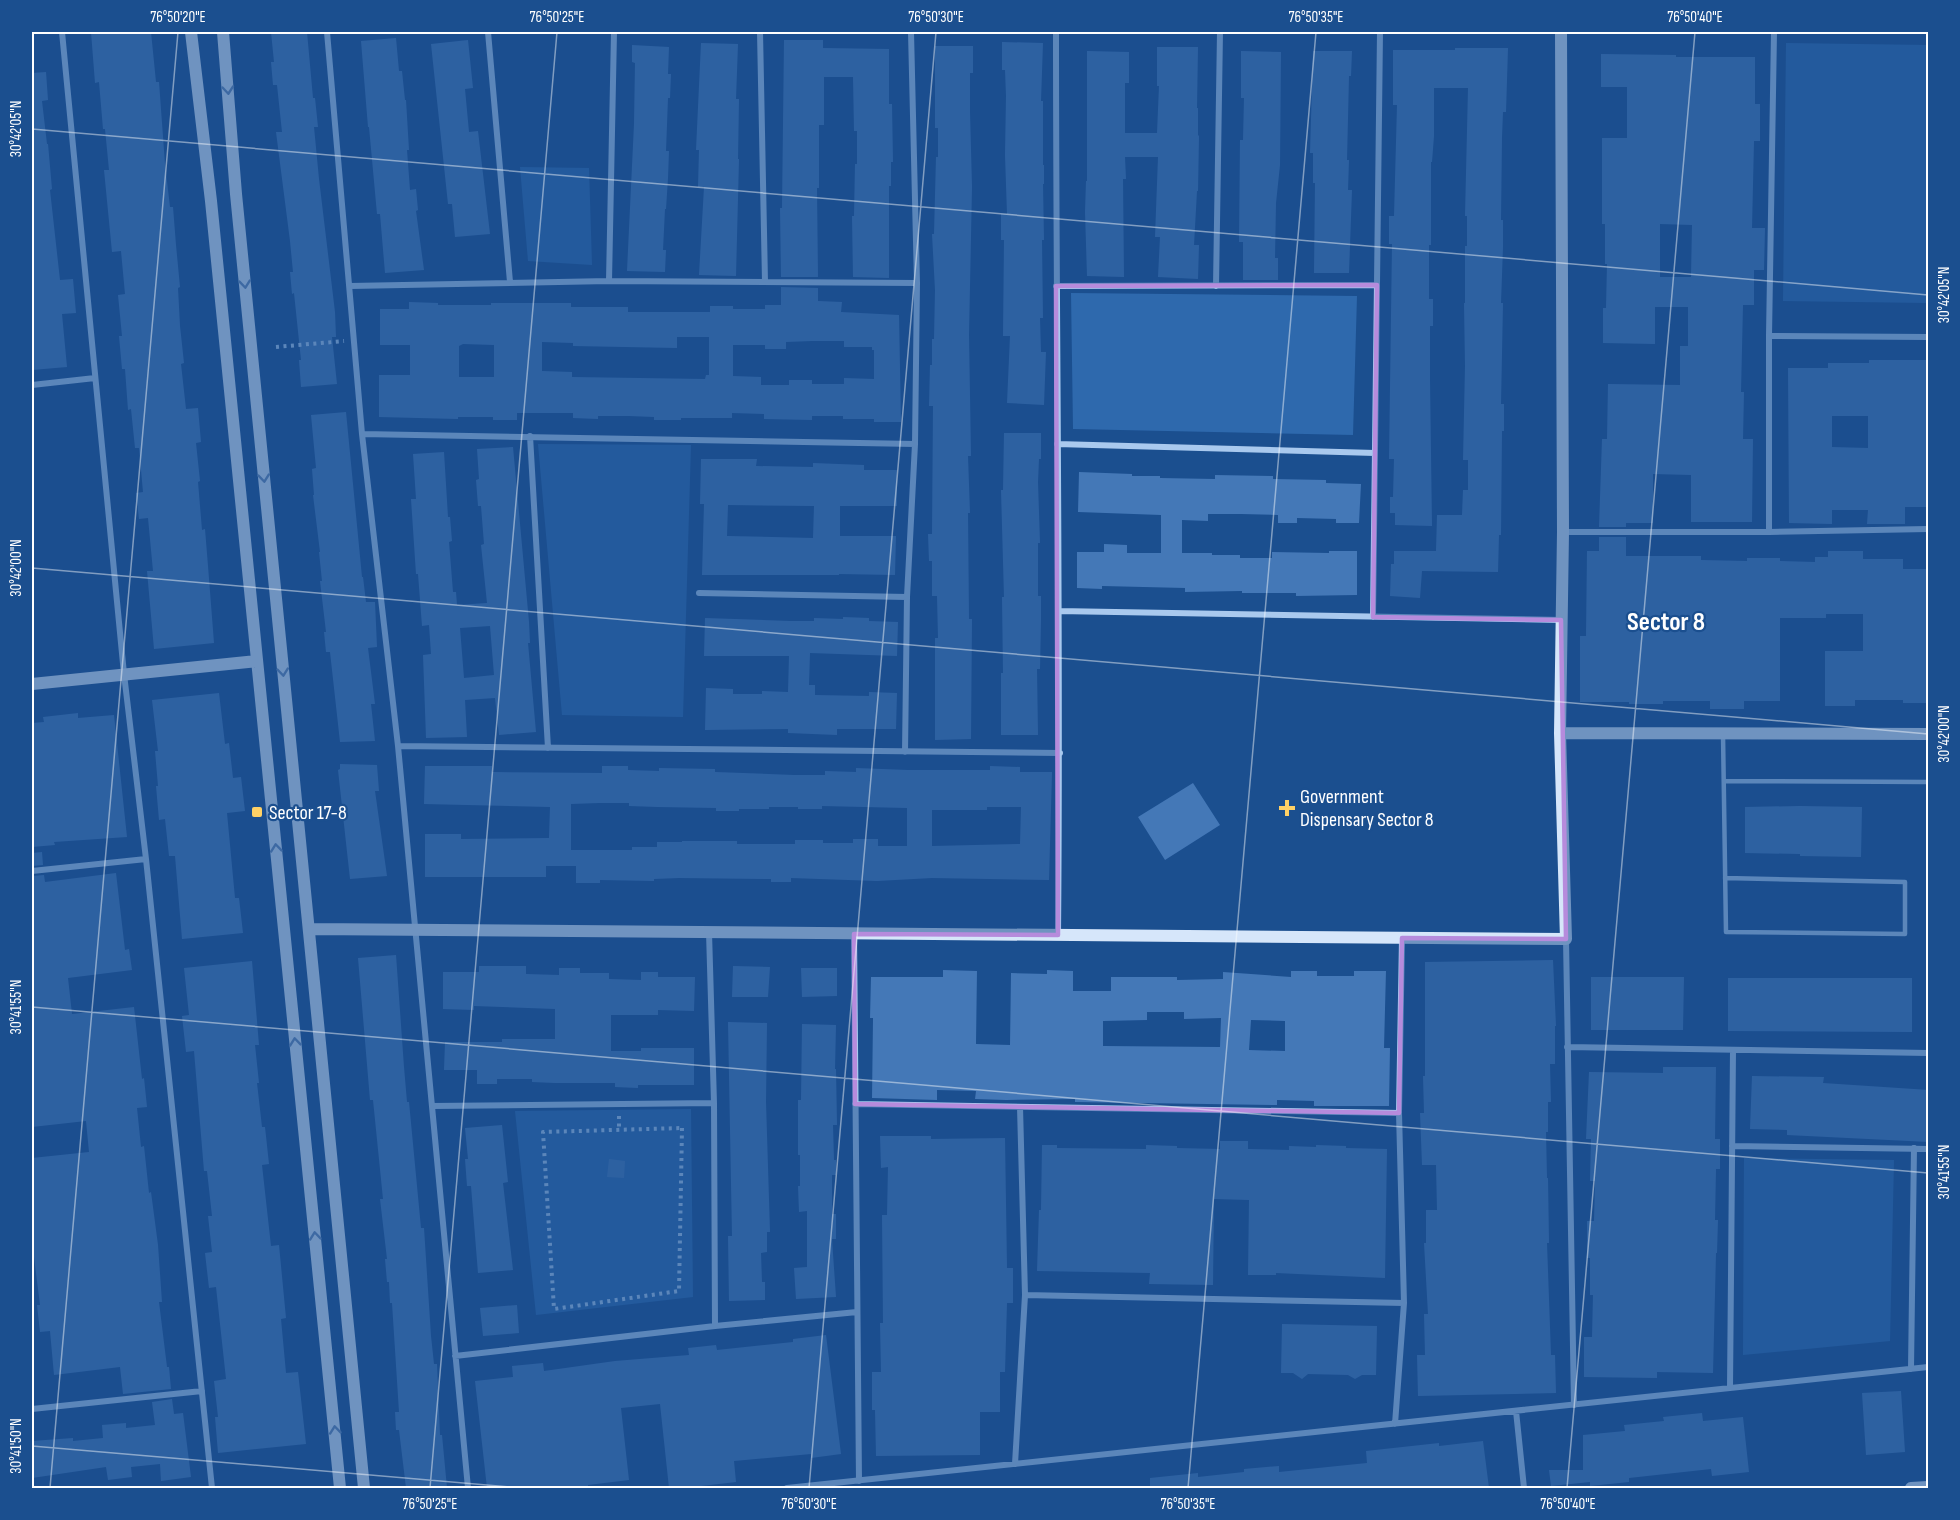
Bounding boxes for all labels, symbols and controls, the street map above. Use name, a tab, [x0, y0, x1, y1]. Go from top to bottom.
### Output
text: 76°50'20"E	[150, 8, 206, 27]
text: 76°50'25"E	[530, 8, 584, 27]
text: 76°50'30"E	[908, 8, 964, 27]
text: 76°50'35"E	[1289, 8, 1343, 27]
text: 76°50'40"E	[1667, 8, 1723, 27]
one-way arrow	[221, 85, 234, 94]
text: 30°42'05"N	[7, 101, 26, 157]
text: 30°42'05"N	[1935, 267, 1954, 323]
one-way arrow	[238, 279, 251, 289]
one-way arrow	[257, 474, 270, 483]
text: 30°42'00"N	[7, 539, 26, 597]
district label: Sector 8	[1627, 607, 1705, 638]
one-way arrow	[276, 668, 289, 677]
text: 30°42'00"N	[1935, 705, 1954, 763]
place label: Government Dispensary Sector 8	[1300, 785, 1434, 832]
marker: Government Dispensary Sector 8	[1278, 799, 1296, 817]
place label: Sector 17-8	[269, 801, 347, 825]
marker: Sector 17-8	[250, 805, 264, 819]
one-way arrow	[270, 844, 283, 853]
text: 30°41'55"N	[7, 980, 26, 1034]
one-way arrow	[289, 1038, 302, 1047]
text: 30°41'55"N	[1935, 1145, 1954, 1199]
one-way arrow	[309, 1232, 322, 1241]
text: 30°41'50"N	[7, 1418, 26, 1474]
one-way arrow	[329, 1426, 341, 1435]
text: 76°50'25"E	[403, 1495, 457, 1514]
text: 76°50'30"E	[781, 1495, 837, 1514]
text: 76°50'35"E	[1161, 1495, 1215, 1514]
text: 76°50'40"E	[1540, 1495, 1596, 1514]

